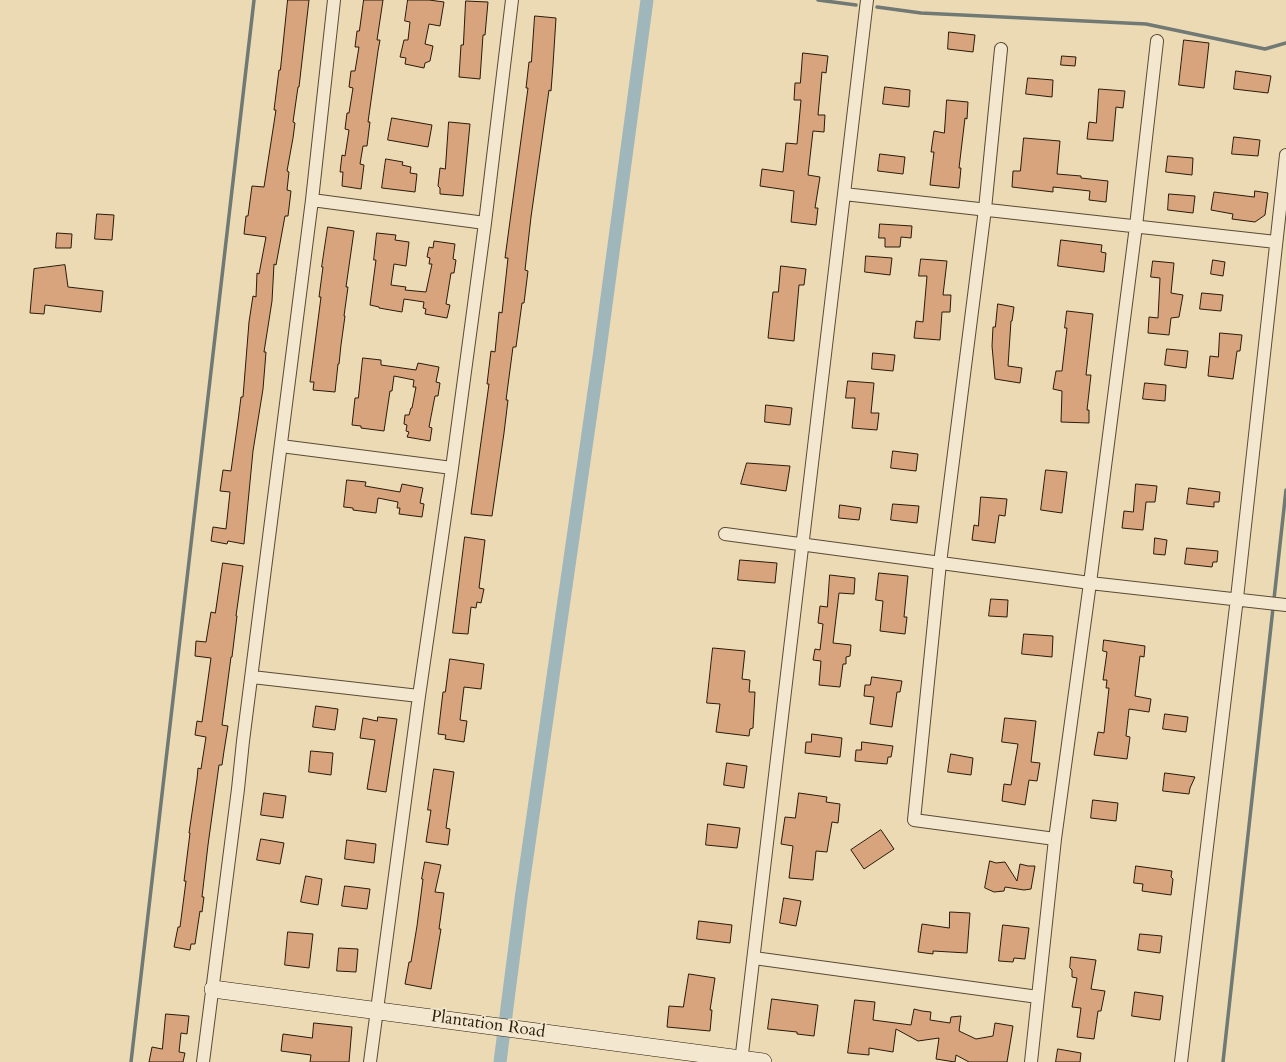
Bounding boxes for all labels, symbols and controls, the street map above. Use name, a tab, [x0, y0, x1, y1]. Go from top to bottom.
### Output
street label: Plantation Road	[430, 1007, 546, 1043]

